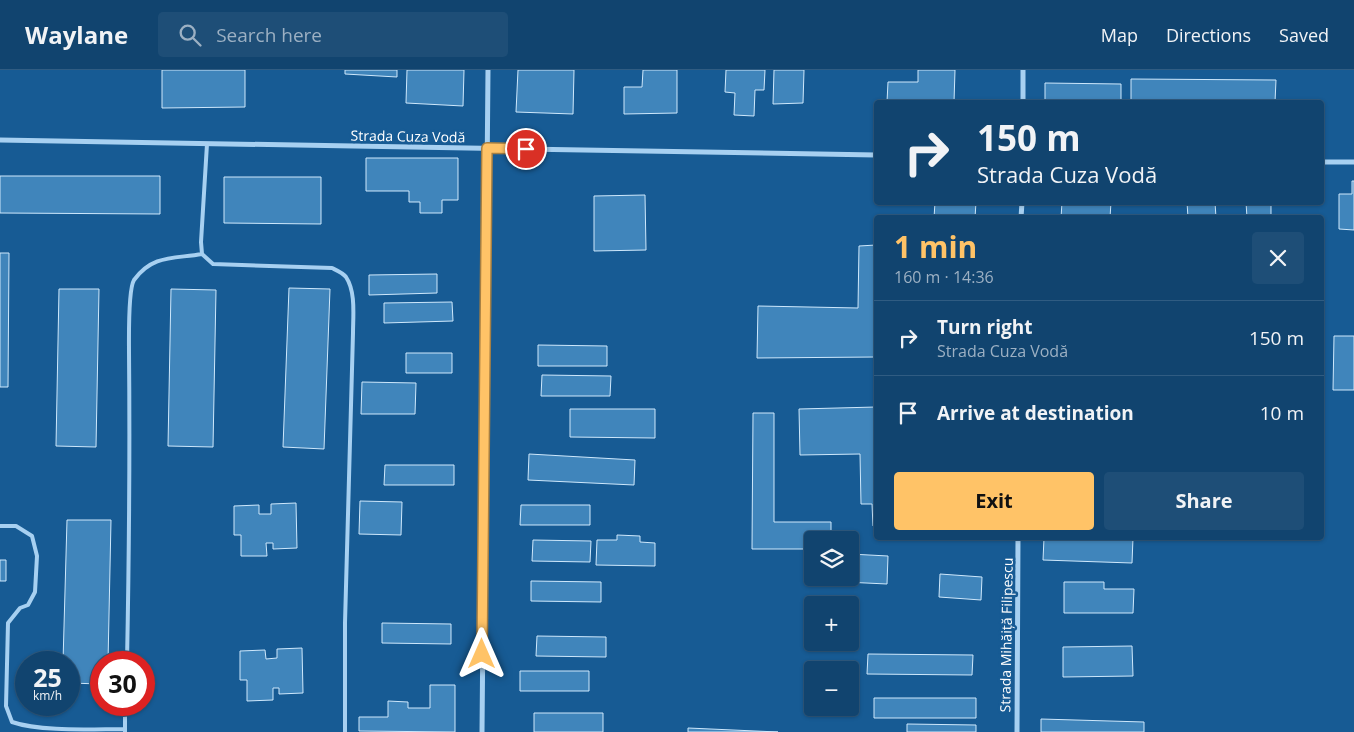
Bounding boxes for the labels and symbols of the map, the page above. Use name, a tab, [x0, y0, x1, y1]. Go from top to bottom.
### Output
street label: Strada Cuza Vodă	[351, 126, 465, 146]
pin	[505, 128, 547, 170]
street label: Strada Mihăiță Filipescu	[995, 557, 1017, 713]
position arrow	[455, 627, 507, 679]
speed limit sign: 30	[90, 651, 155, 716]

